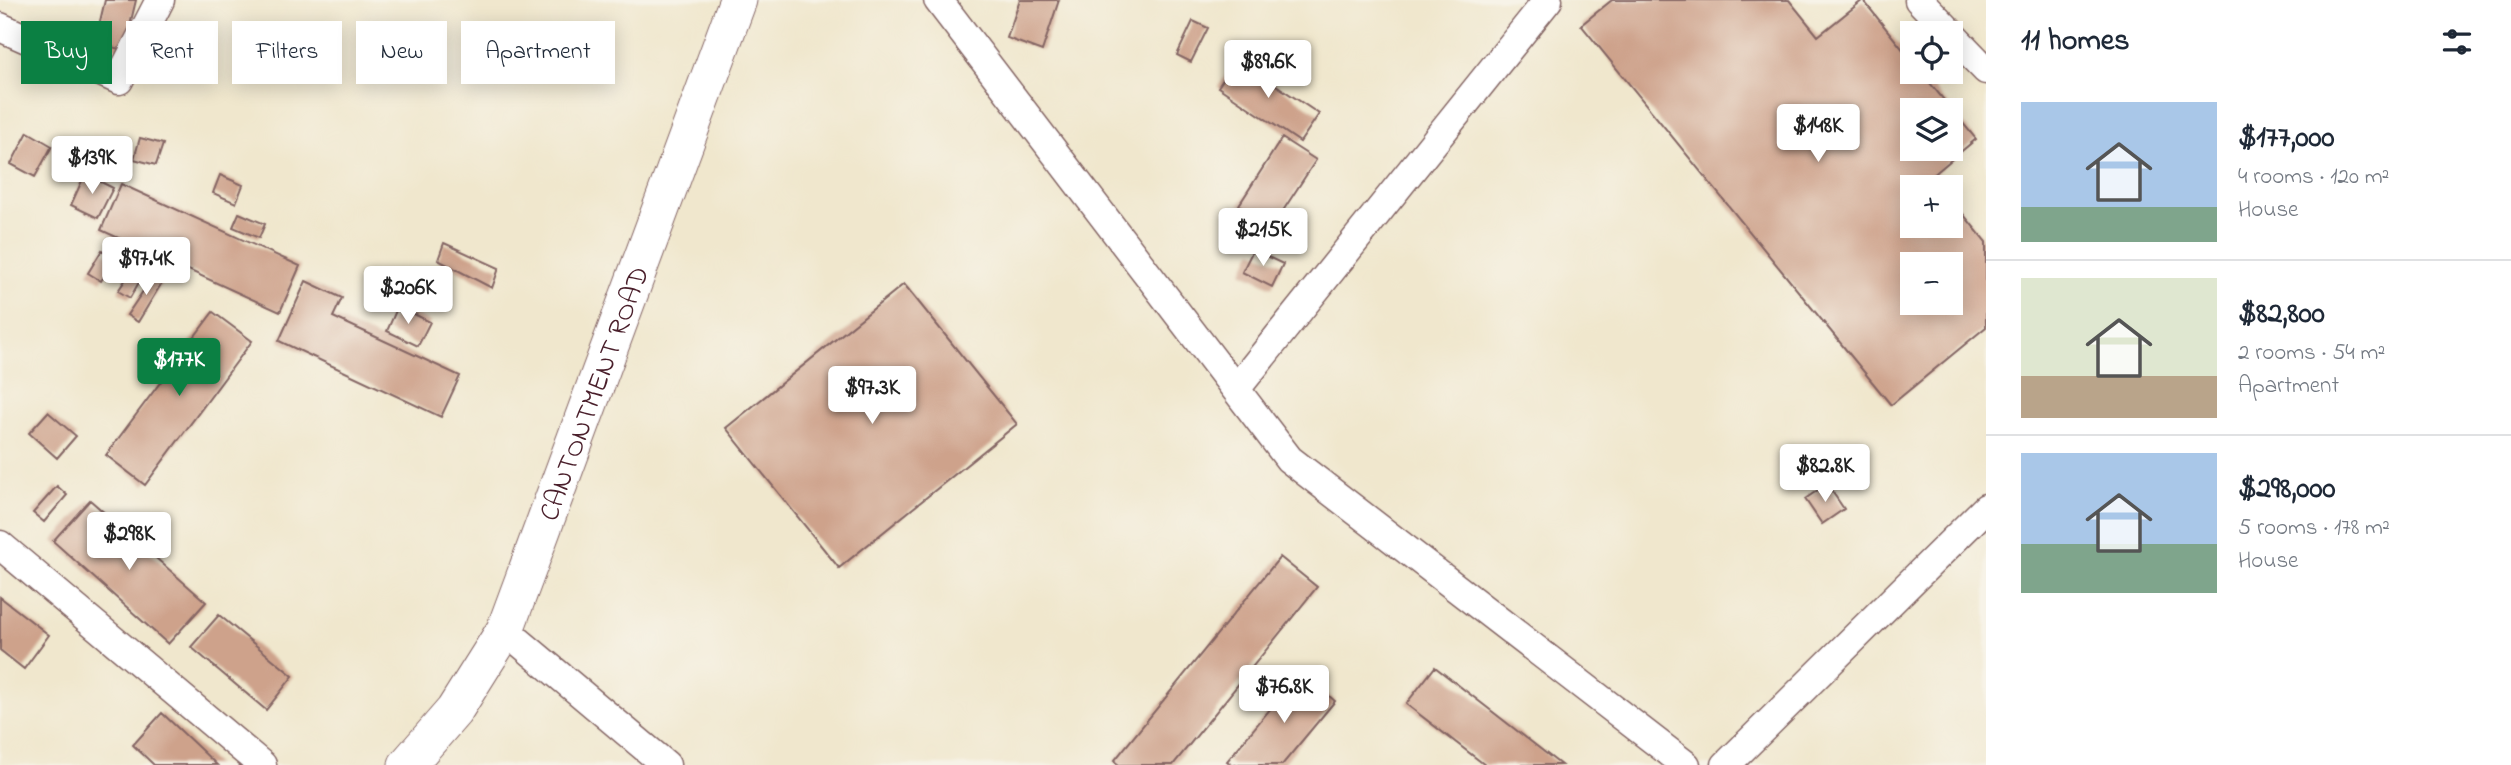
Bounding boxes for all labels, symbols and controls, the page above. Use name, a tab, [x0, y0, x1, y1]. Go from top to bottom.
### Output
text: 11 homes	[2021, 20, 2129, 64]
chip: Buy	[21, 21, 112, 84]
chip: Rent	[126, 21, 218, 84]
chip: Filters	[232, 21, 342, 84]
chip: New	[356, 21, 447, 84]
chip: Apartment	[461, 21, 615, 84]
map controls	[1900, 21, 1963, 315]
button: locate	[1900, 21, 1963, 84]
icon: filters	[2438, 23, 2476, 61]
pin: $89.6K	[1211, 41, 1325, 100]
text: $89.6K	[1240, 46, 1296, 79]
button: layers	[1900, 98, 1963, 161]
pin: $148K	[1769, 104, 1867, 164]
text: $148K	[1793, 110, 1843, 143]
text: $177,000	[2238, 117, 2334, 161]
icon: home	[2077, 130, 2161, 214]
pin: $139K	[43, 136, 141, 196]
text: $139K	[68, 142, 116, 175]
text: 4 rooms · 120 m²	[2238, 161, 2389, 194]
button: +	[1900, 175, 1963, 238]
text: House	[2238, 194, 2298, 227]
pin: $215K	[1214, 208, 1312, 268]
text: $215K	[1235, 214, 1291, 247]
pin: $97.4K	[89, 238, 203, 297]
text: $97.4K	[118, 243, 174, 276]
button: −	[1900, 252, 1963, 315]
street label: CANTONTMENT ROAD	[530, 261, 662, 527]
pin: $206K	[359, 266, 457, 326]
text: $206K	[380, 272, 436, 305]
text: $82,800	[2238, 293, 2325, 337]
icon: home	[2077, 306, 2161, 390]
text: 2 rooms · 54 m²	[2238, 337, 2385, 370]
pin: $177K	[130, 338, 228, 398]
text: $177K	[153, 344, 205, 377]
pin: $97.3K	[815, 366, 929, 426]
text: Apartment	[2238, 370, 2339, 403]
text: $97.3K	[844, 372, 900, 405]
pin: $82.8K	[1768, 444, 1882, 504]
text: $82.8K	[1796, 450, 1854, 483]
text: $298,000	[2238, 468, 2335, 512]
icon: home	[2077, 481, 2161, 565]
pin: $298K	[80, 512, 178, 572]
text: 5 rooms · 178 m²	[2238, 512, 2390, 545]
text: $298K	[103, 518, 155, 551]
text: House	[2238, 545, 2298, 578]
pin: $76.8K	[1227, 666, 1341, 725]
text: $76.8K	[1255, 671, 1313, 704]

